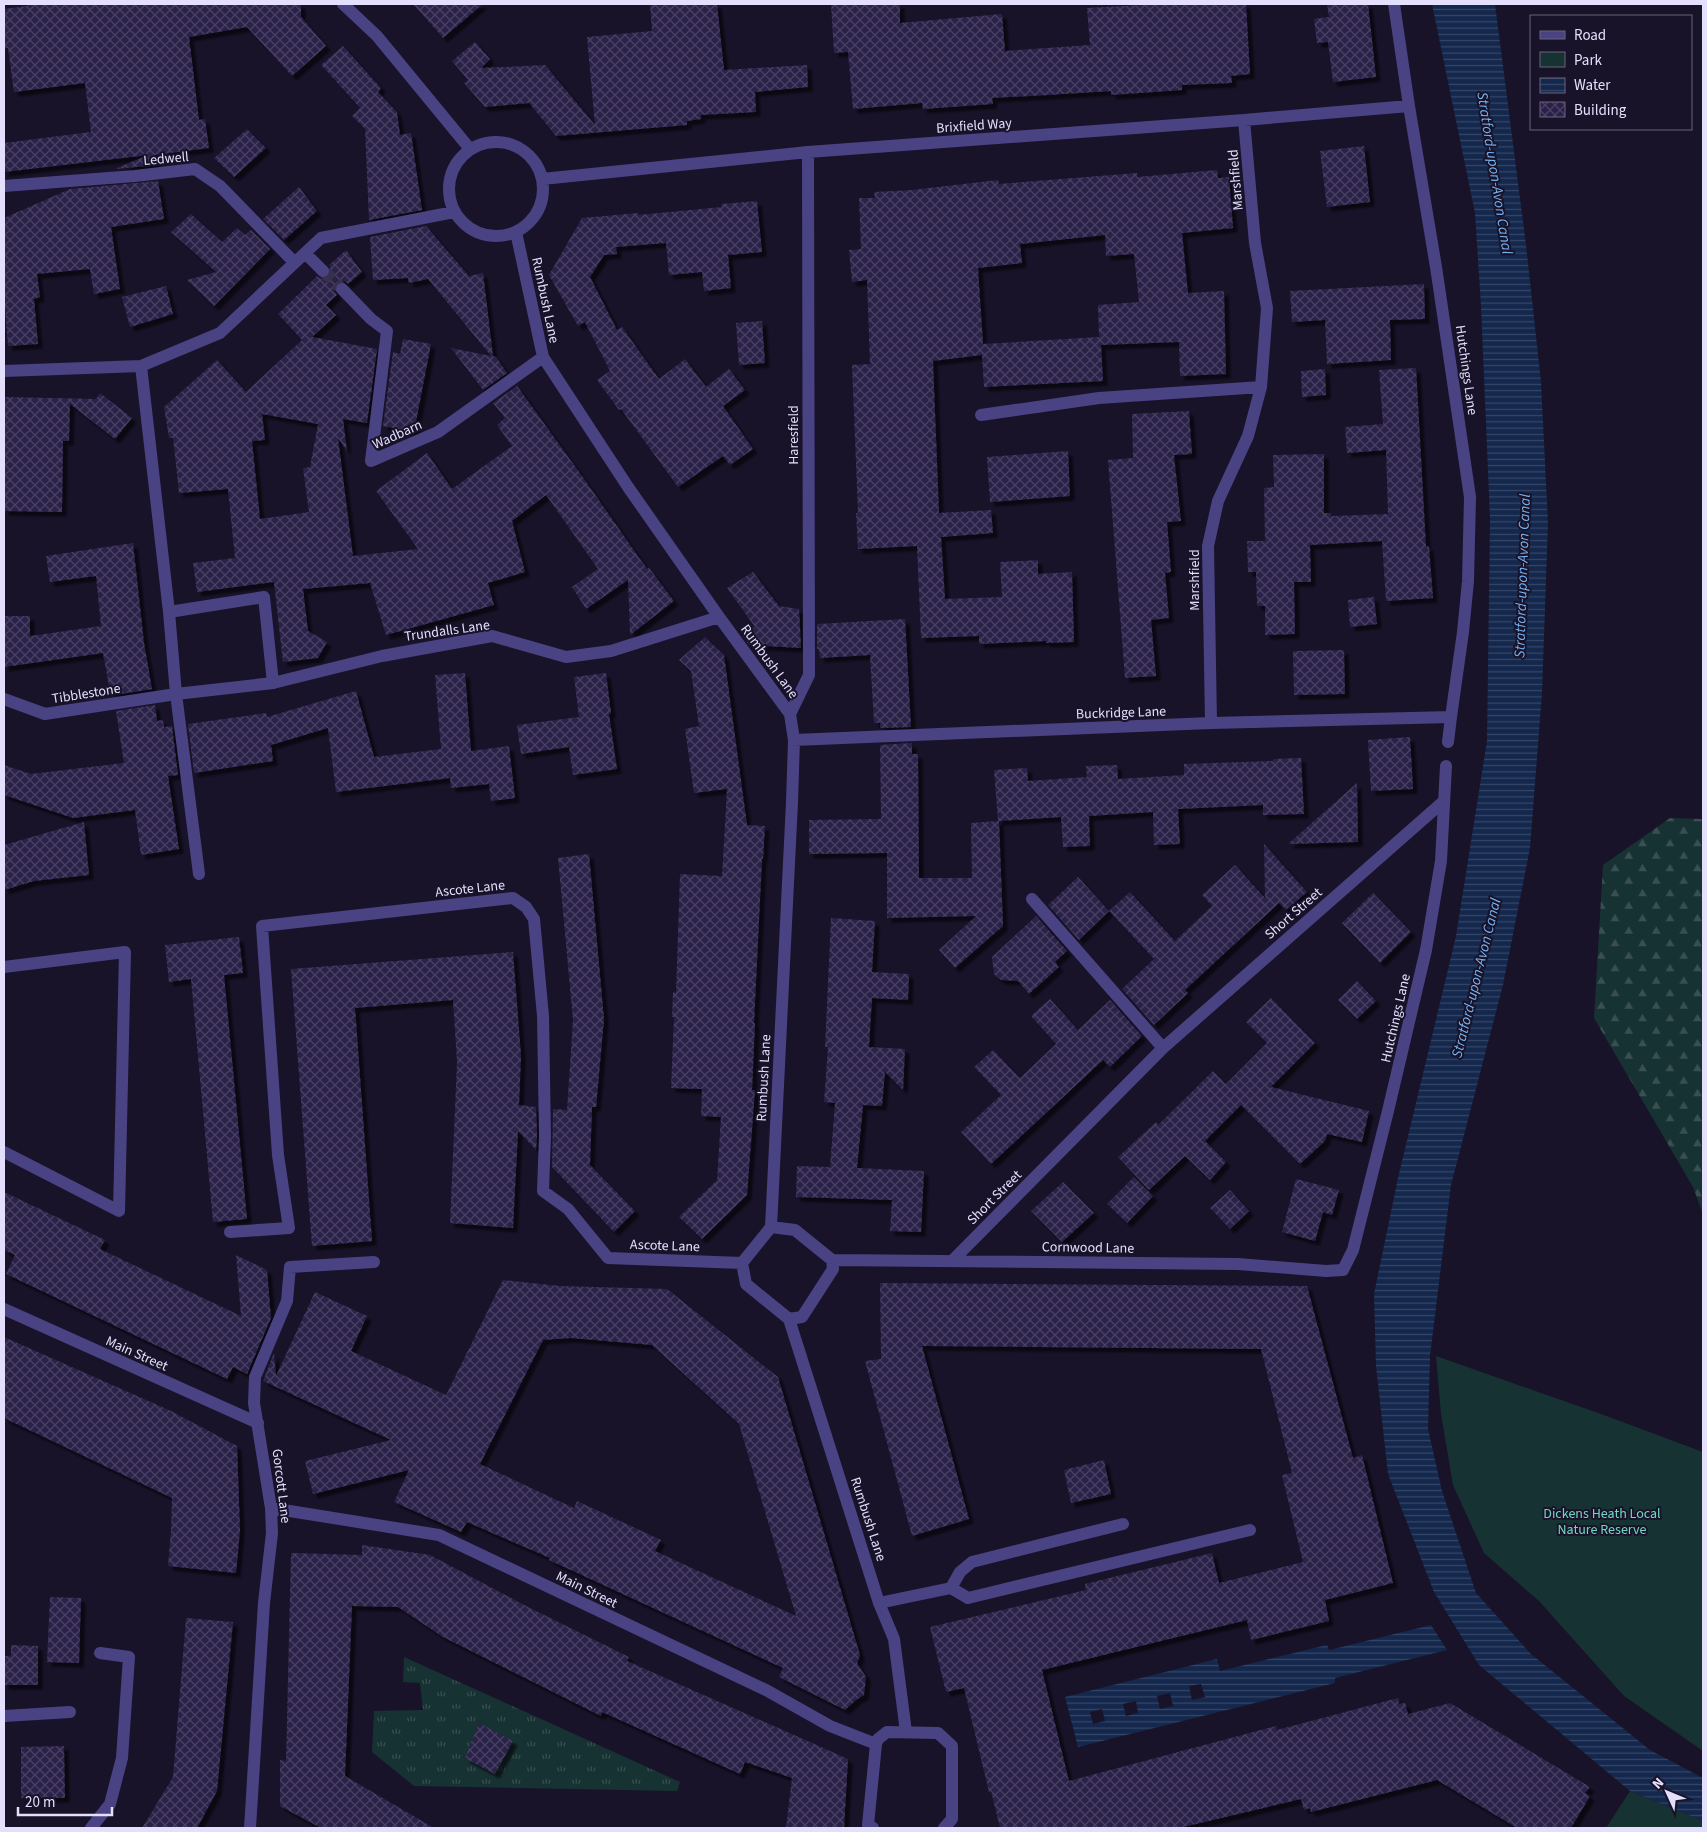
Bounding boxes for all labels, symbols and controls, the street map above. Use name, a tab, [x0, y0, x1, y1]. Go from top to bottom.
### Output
legend	[1530, 15, 1692, 130]
text: Road	[1574, 25, 1606, 46]
text: Park	[1574, 50, 1603, 71]
text: Water	[1574, 75, 1611, 96]
water label: Stratford-upon-Avon Canal	[1471, 90, 1518, 256]
text: Building	[1574, 100, 1627, 121]
street label: Brixfield Way	[936, 113, 1013, 139]
street label: Ledwell	[143, 147, 190, 171]
street label: Marshfield	[1223, 148, 1249, 211]
street label: Rumbush Lane	[526, 255, 564, 345]
street label: Hutchings Lane	[1450, 324, 1482, 416]
street label: Haresfield	[784, 405, 804, 465]
street label: Wadbarn	[369, 415, 426, 455]
water label: Stratford-upon-Avon Canal	[1509, 493, 1536, 658]
street label: Marshfield	[1185, 549, 1205, 611]
street label: Trundalls Lane	[403, 615, 491, 647]
street label: Rumbush Lane	[735, 620, 803, 703]
street label: Tibblestone	[50, 679, 122, 709]
street label: Buckridge Lane	[1076, 701, 1167, 725]
street label: Ascote Lane	[434, 875, 506, 903]
street label: Short Street	[1261, 883, 1327, 944]
water label: Stratford-upon-Avon Canal	[1446, 896, 1507, 1060]
street label: Hutchings Lane	[1376, 972, 1416, 1065]
street label: Rumbush Lane	[752, 1034, 776, 1122]
street label: Short Street	[963, 1166, 1027, 1230]
street label: Ascote Lane	[630, 1235, 700, 1257]
street label: Cornwood Lane	[1042, 1237, 1134, 1259]
street label: Main Street	[102, 1331, 171, 1377]
street label: Gorcott Lane	[267, 1448, 295, 1525]
street label: Rumbush Lane	[845, 1475, 891, 1564]
park label: Dickens Heath Local Nature Reserve	[1543, 1504, 1661, 1540]
street label: Main Street	[552, 1566, 621, 1614]
north arrow	[1642, 1767, 1692, 1817]
text: N	[1648, 1773, 1669, 1794]
scale bar	[18, 1784, 111, 1816]
text: 20 m	[25, 1792, 55, 1813]

